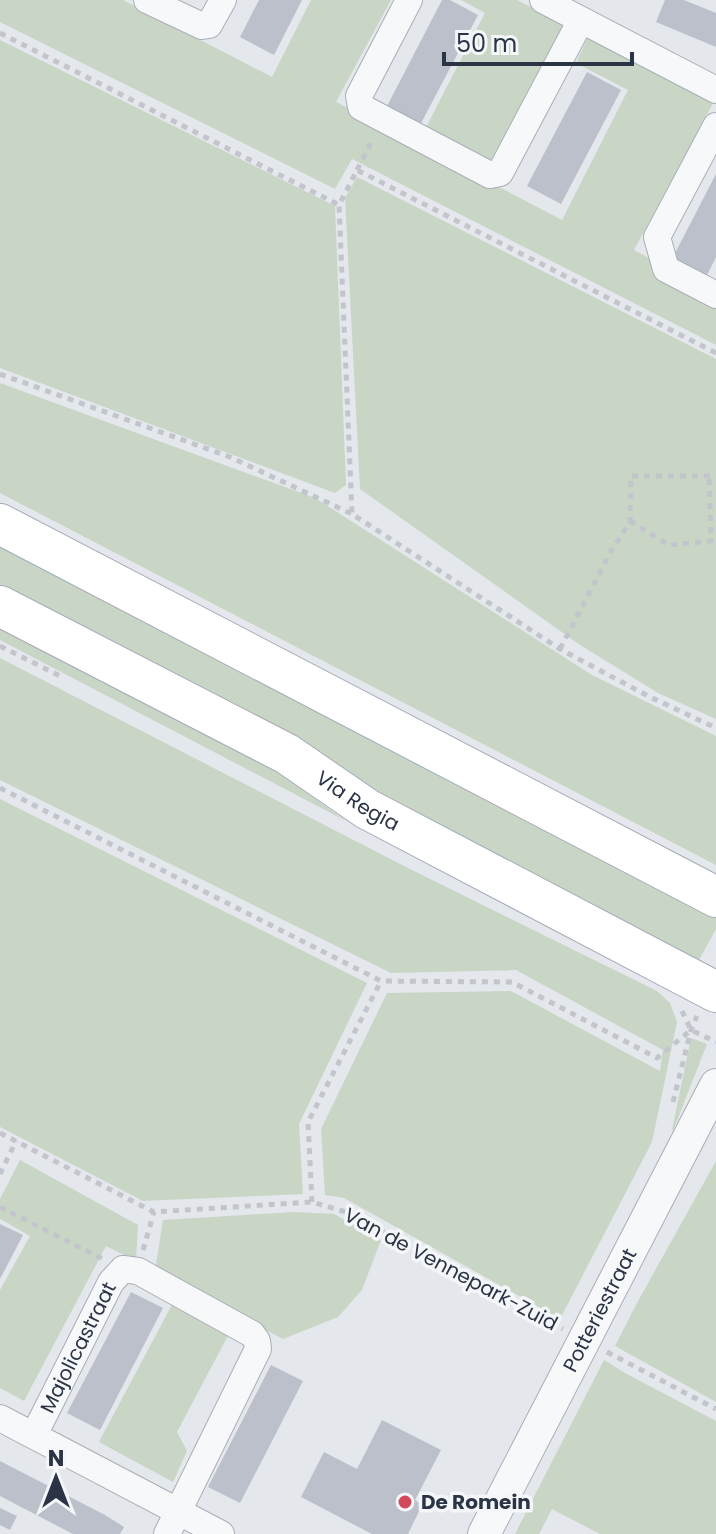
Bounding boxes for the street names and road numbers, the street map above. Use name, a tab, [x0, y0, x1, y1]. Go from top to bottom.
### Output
street label: Via Regia	[310, 764, 404, 838]
street label: Van de Vennepark-Zuid	[339, 1201, 563, 1337]
street label: Potteriestraat	[556, 1243, 643, 1377]
street label: Majolicastraat	[33, 1277, 123, 1418]

